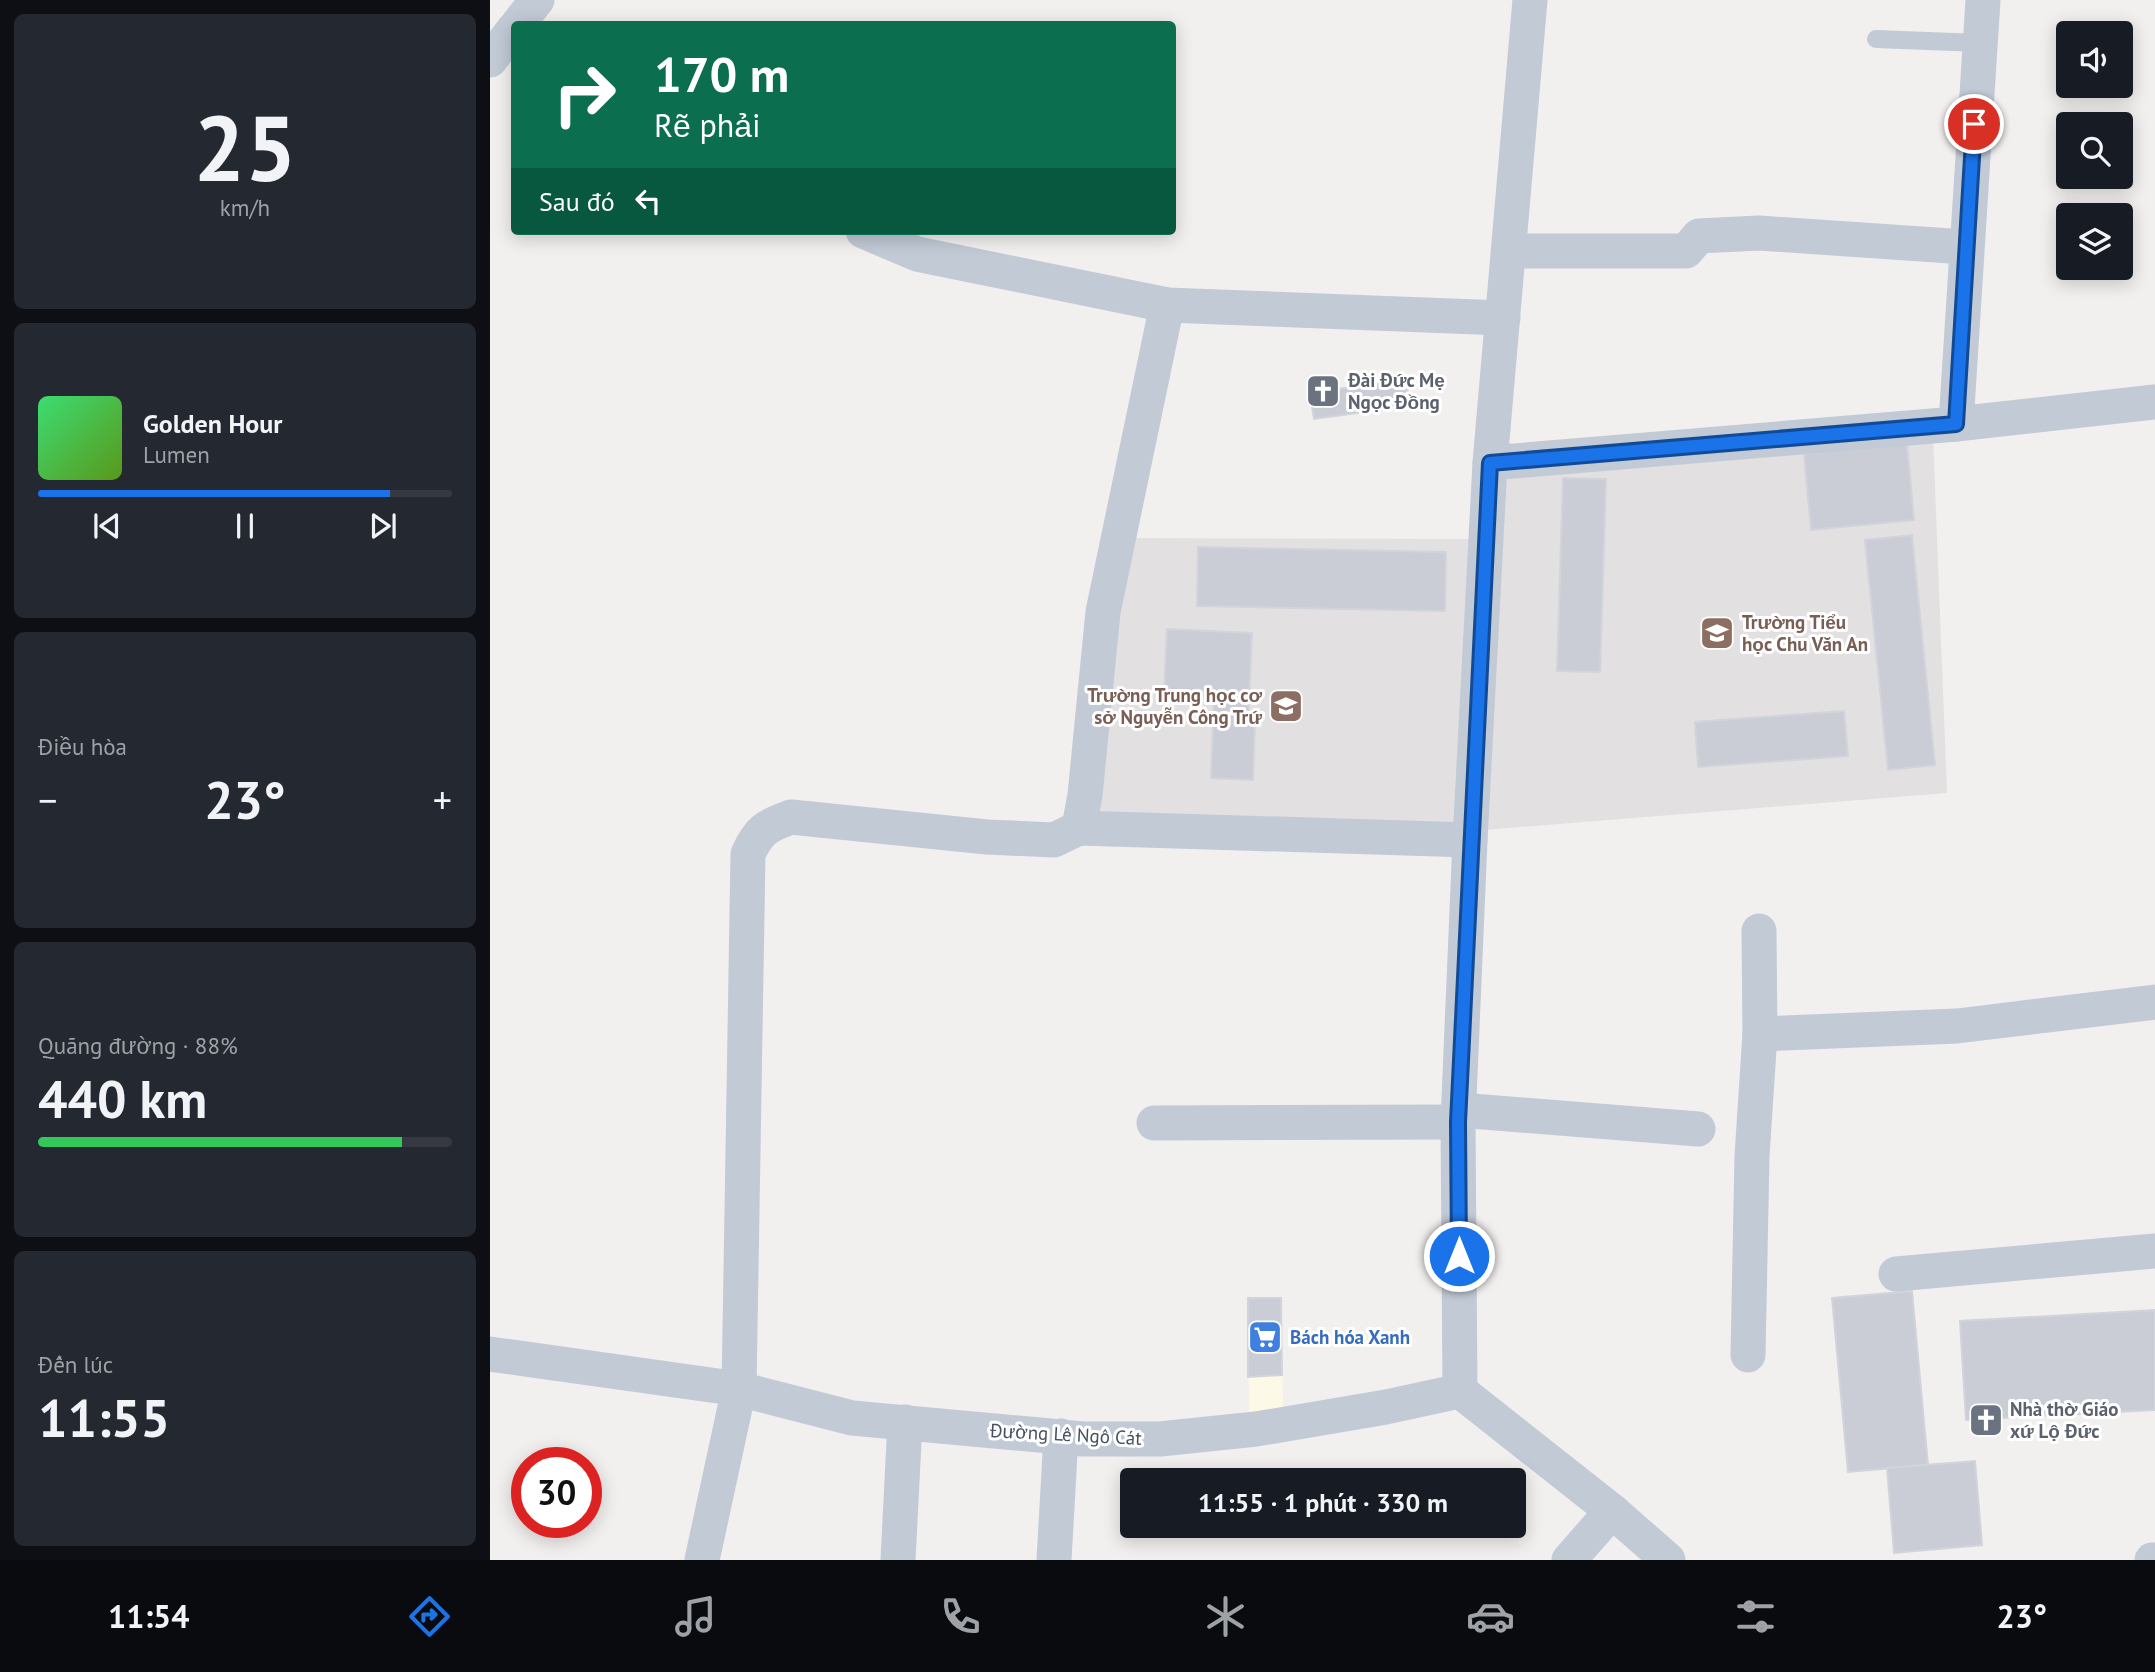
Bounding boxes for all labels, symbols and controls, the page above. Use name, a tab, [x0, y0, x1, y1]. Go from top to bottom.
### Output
map controls	[2056, 21, 2133, 280]
button: sound	[2056, 21, 2133, 98]
text: 170 m	[654, 42, 789, 106]
icon: right	[539, 49, 630, 140]
text: 25	[193, 88, 297, 206]
pin	[1944, 94, 2004, 154]
text: Rẽ phải	[654, 104, 761, 146]
icon: arrive	[1955, 105, 1993, 143]
button: search	[2056, 112, 2133, 189]
icon: left	[629, 182, 667, 220]
text: Sau đó	[539, 185, 615, 218]
text: km/h	[220, 193, 270, 222]
button: layers	[2056, 203, 2133, 280]
place label: Đài Đức Mẹ Ngọc Đồng	[1347, 368, 1445, 414]
church icon: Đài Đức Mẹ Ngọc Đồng	[1304, 372, 1342, 410]
text: Golden Hour	[143, 407, 282, 440]
text: Lumen	[143, 440, 210, 469]
icon: previous	[88, 507, 126, 545]
icon: pause	[226, 507, 264, 545]
icon: next	[364, 507, 402, 545]
place label: Trường Tiểu học Chu Văn An	[1742, 610, 1868, 656]
school or university icon: Trường Tiểu học Chu Văn An	[1698, 614, 1736, 652]
place label: Trường Trung học cơ sở Nguyễn Công Trứ	[1087, 683, 1262, 729]
school or university icon: Trường Trung học cơ sở Nguyễn Công Trứ	[1267, 687, 1305, 725]
text: Điều hòa	[38, 732, 127, 761]
text: 23°	[204, 766, 286, 833]
text: −	[38, 775, 57, 824]
text: +	[433, 775, 452, 824]
text: Quãng đường · 88%	[38, 1031, 238, 1060]
text: 440 km	[38, 1065, 207, 1132]
position arrow	[1422, 1219, 1496, 1293]
supermarket icon: Bách hóa Xanh	[1246, 1318, 1284, 1356]
place label: Bách hóa Xanh	[1290, 1325, 1410, 1349]
text: Đến lúc	[38, 1350, 113, 1379]
text: 11:55	[38, 1384, 170, 1451]
place label: Nhà thờ Giáo xứ Lộ Đức	[2010, 1397, 2118, 1443]
church icon: Nhà thờ Giáo xứ Lộ Đức	[1967, 1401, 2005, 1439]
street label: Đường Lê Ngô Cát	[989, 1418, 1143, 1450]
speed limit sign: 30	[511, 1447, 602, 1538]
text: 11:55 · 1 phút · 330 m	[1198, 1486, 1448, 1519]
icon: directions	[405, 1592, 454, 1641]
icon: music	[671, 1592, 720, 1641]
icon: phone	[936, 1592, 985, 1641]
icon: climate	[1201, 1592, 1250, 1641]
icon: car	[1466, 1592, 1515, 1641]
icon: filters	[1731, 1592, 1780, 1641]
text: 11:54	[108, 1595, 189, 1637]
text: 23°	[1997, 1595, 2047, 1637]

